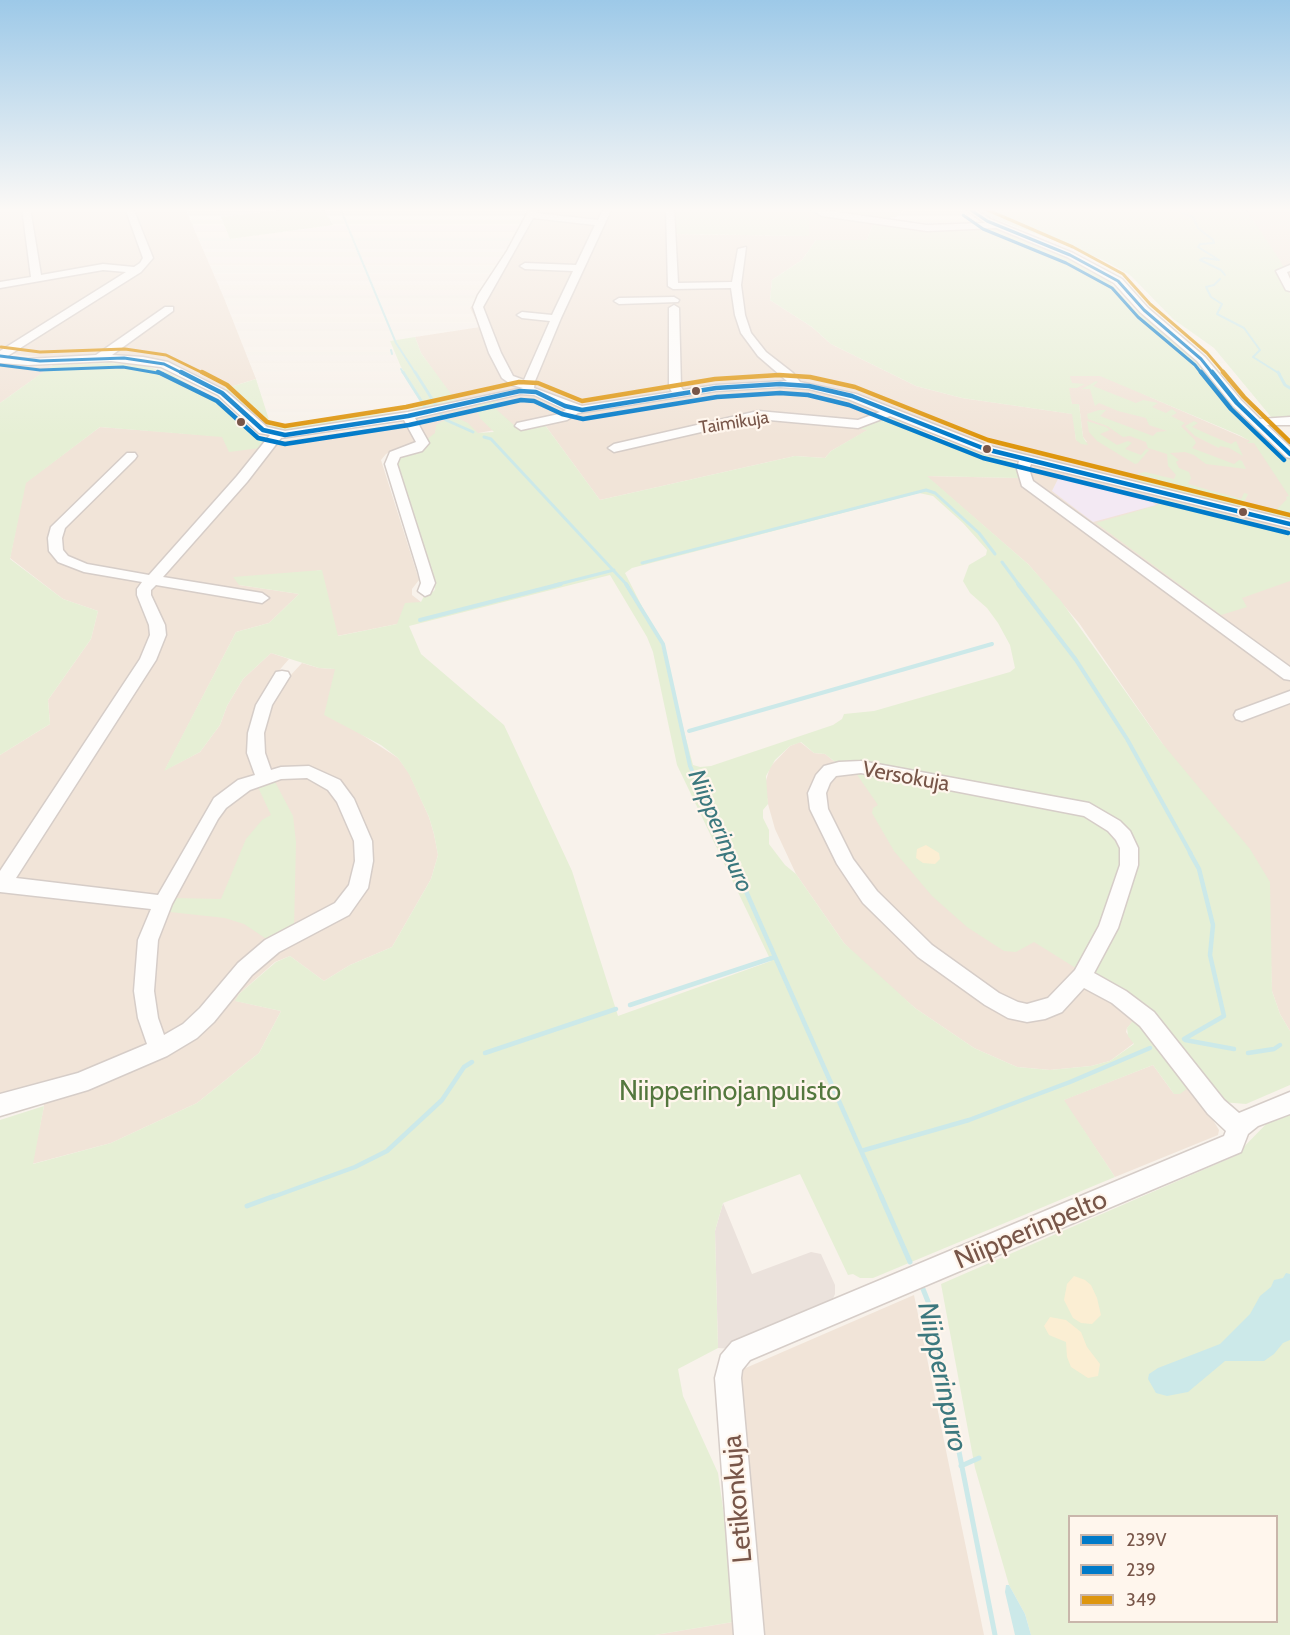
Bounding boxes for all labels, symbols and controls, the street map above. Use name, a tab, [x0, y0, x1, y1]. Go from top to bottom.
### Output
unlabelled marker	[690, 385, 702, 397]
street label: Taimikuja	[697, 407, 771, 439]
unlabelled marker	[235, 416, 247, 428]
unlabelled marker	[981, 443, 993, 455]
unlabelled marker	[1237, 506, 1249, 518]
street label: Versokuja	[860, 756, 952, 798]
water label: Niipperinpuro	[681, 765, 759, 897]
park label: Niipperinojanpuisto	[619, 1076, 841, 1108]
street label: Niipperinpelto	[950, 1183, 1112, 1277]
water label: Niipperinpuro	[910, 1299, 974, 1455]
street label: Letikonkuja	[716, 1434, 760, 1564]
legend	[1068, 1515, 1278, 1623]
text: 239V	[1126, 1529, 1166, 1551]
text: 239	[1126, 1559, 1155, 1581]
text: 349	[1126, 1589, 1156, 1611]

